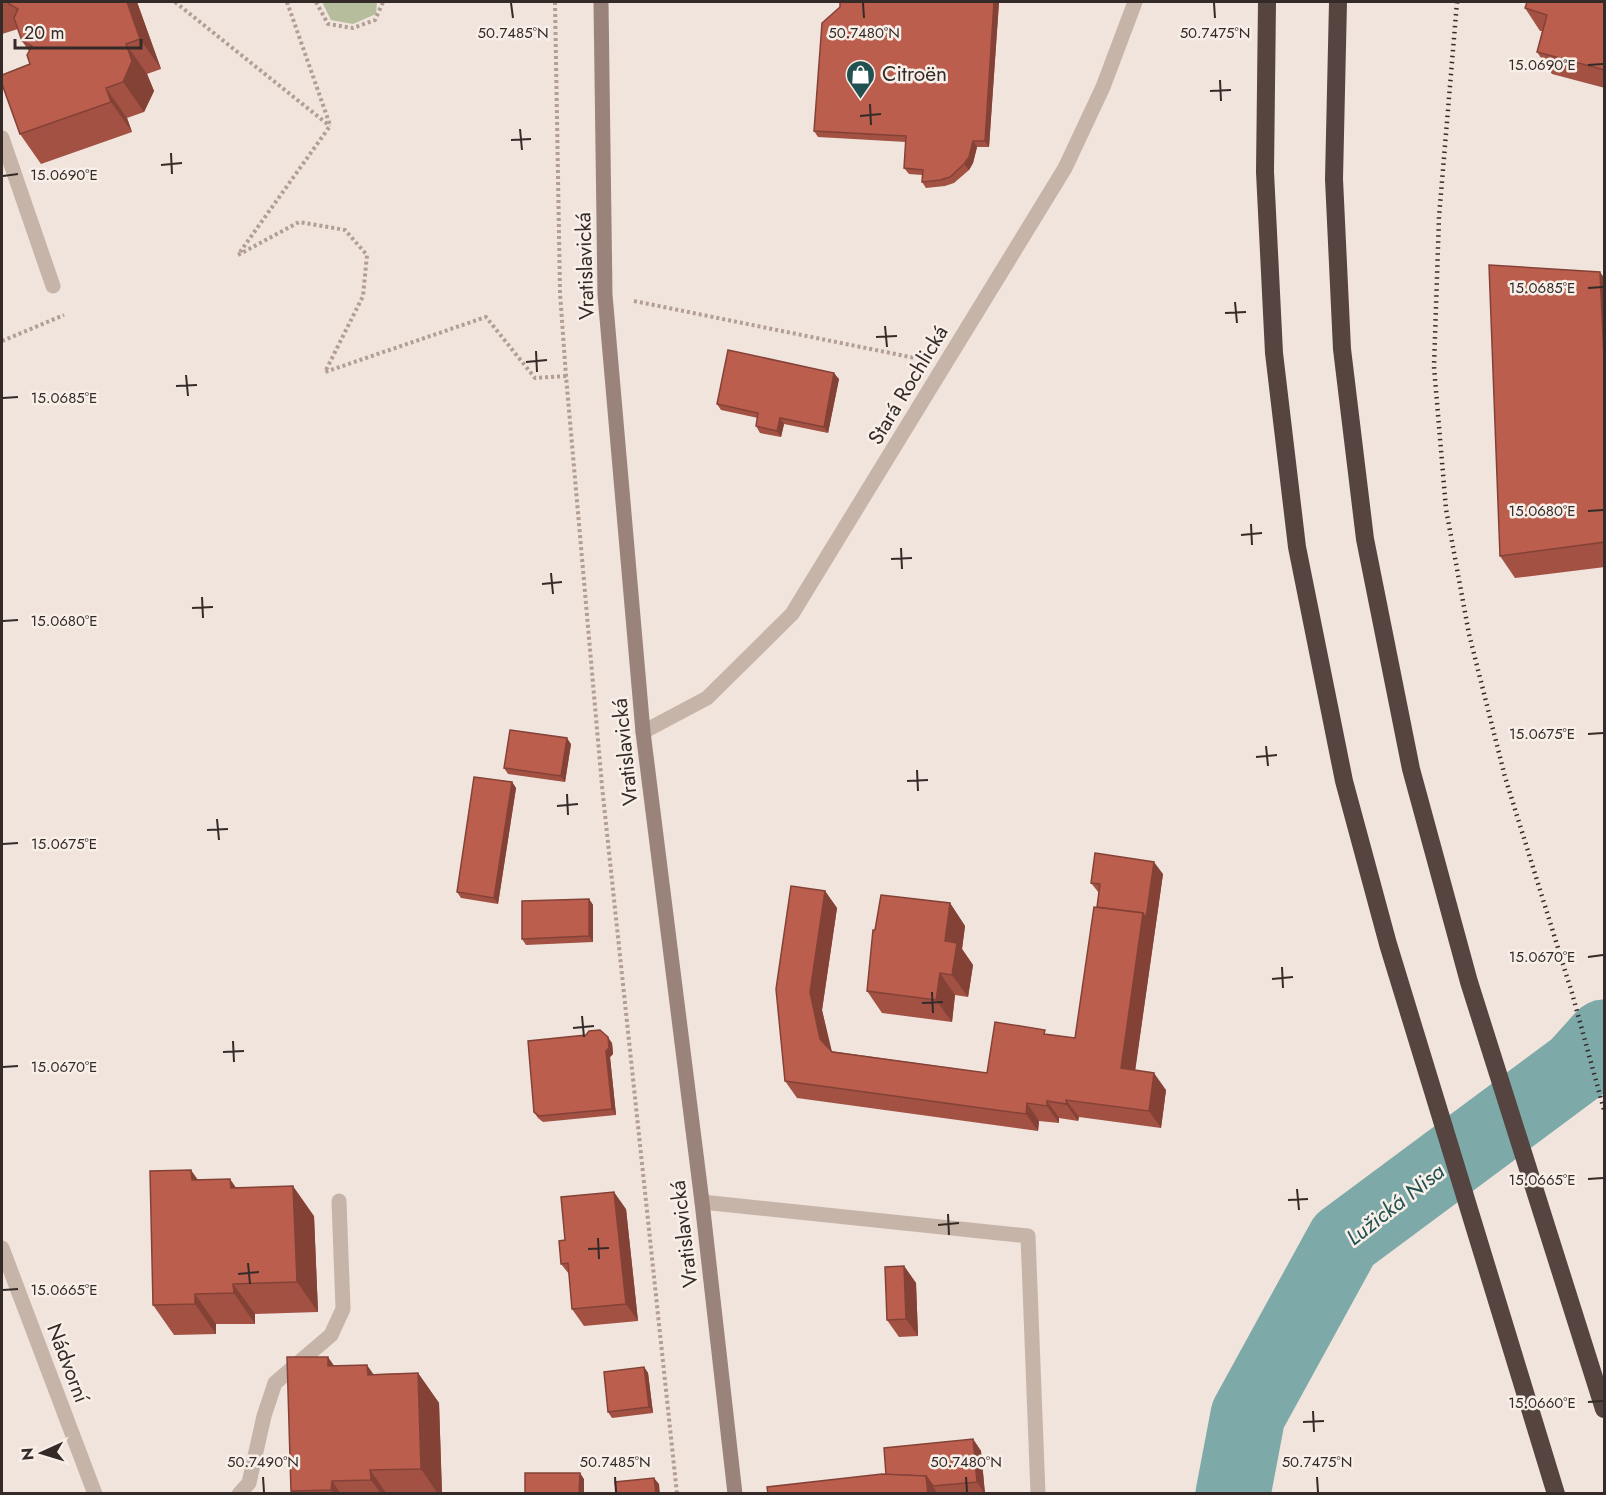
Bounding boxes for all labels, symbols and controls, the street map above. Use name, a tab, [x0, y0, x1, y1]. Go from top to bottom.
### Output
scale bar	[15, 12, 141, 50]
text: 20 m	[24, 20, 64, 46]
text: 50.7485°N	[477, 22, 549, 44]
text: 50.7480°N	[828, 22, 900, 44]
text: 50.7475°N	[1180, 22, 1250, 44]
text: 15.0690°E	[1508, 54, 1576, 76]
shop icon: Citroën	[845, 58, 877, 100]
place label: Citroën	[882, 59, 947, 89]
text: 15.0690°E	[30, 164, 98, 186]
street label: Vratislavická	[568, 212, 602, 320]
text: 15.0685°E	[1509, 277, 1575, 299]
street label: Stará Rochlická	[861, 320, 955, 450]
text: 15.0685°E	[31, 387, 97, 409]
text: 15.0680°E	[1509, 500, 1575, 522]
text: 15.0680°E	[31, 610, 97, 632]
street label: Vratislavická	[604, 697, 646, 807]
text: 15.0675°E	[1509, 723, 1575, 745]
text: 15.0675°E	[31, 833, 97, 855]
text: 15.0670°E	[1509, 946, 1575, 968]
text: 15.0670°E	[31, 1056, 97, 1078]
water label: Lužická Nisa	[1339, 1155, 1451, 1253]
text: 15.0665°E	[1509, 1169, 1575, 1191]
street label: Vratislavická	[663, 1179, 705, 1289]
text: 15.0665°E	[31, 1279, 97, 1301]
street label: Nádvorní	[39, 1319, 97, 1408]
text: 15.0660°E	[1508, 1392, 1576, 1414]
north arrow	[12, 1423, 72, 1483]
text: N	[16, 1447, 39, 1461]
text: 50.7490°N	[227, 1451, 299, 1473]
text: 50.7485°N	[579, 1451, 651, 1473]
text: 50.7480°N	[930, 1451, 1002, 1473]
text: 50.7475°N	[1282, 1451, 1352, 1473]

